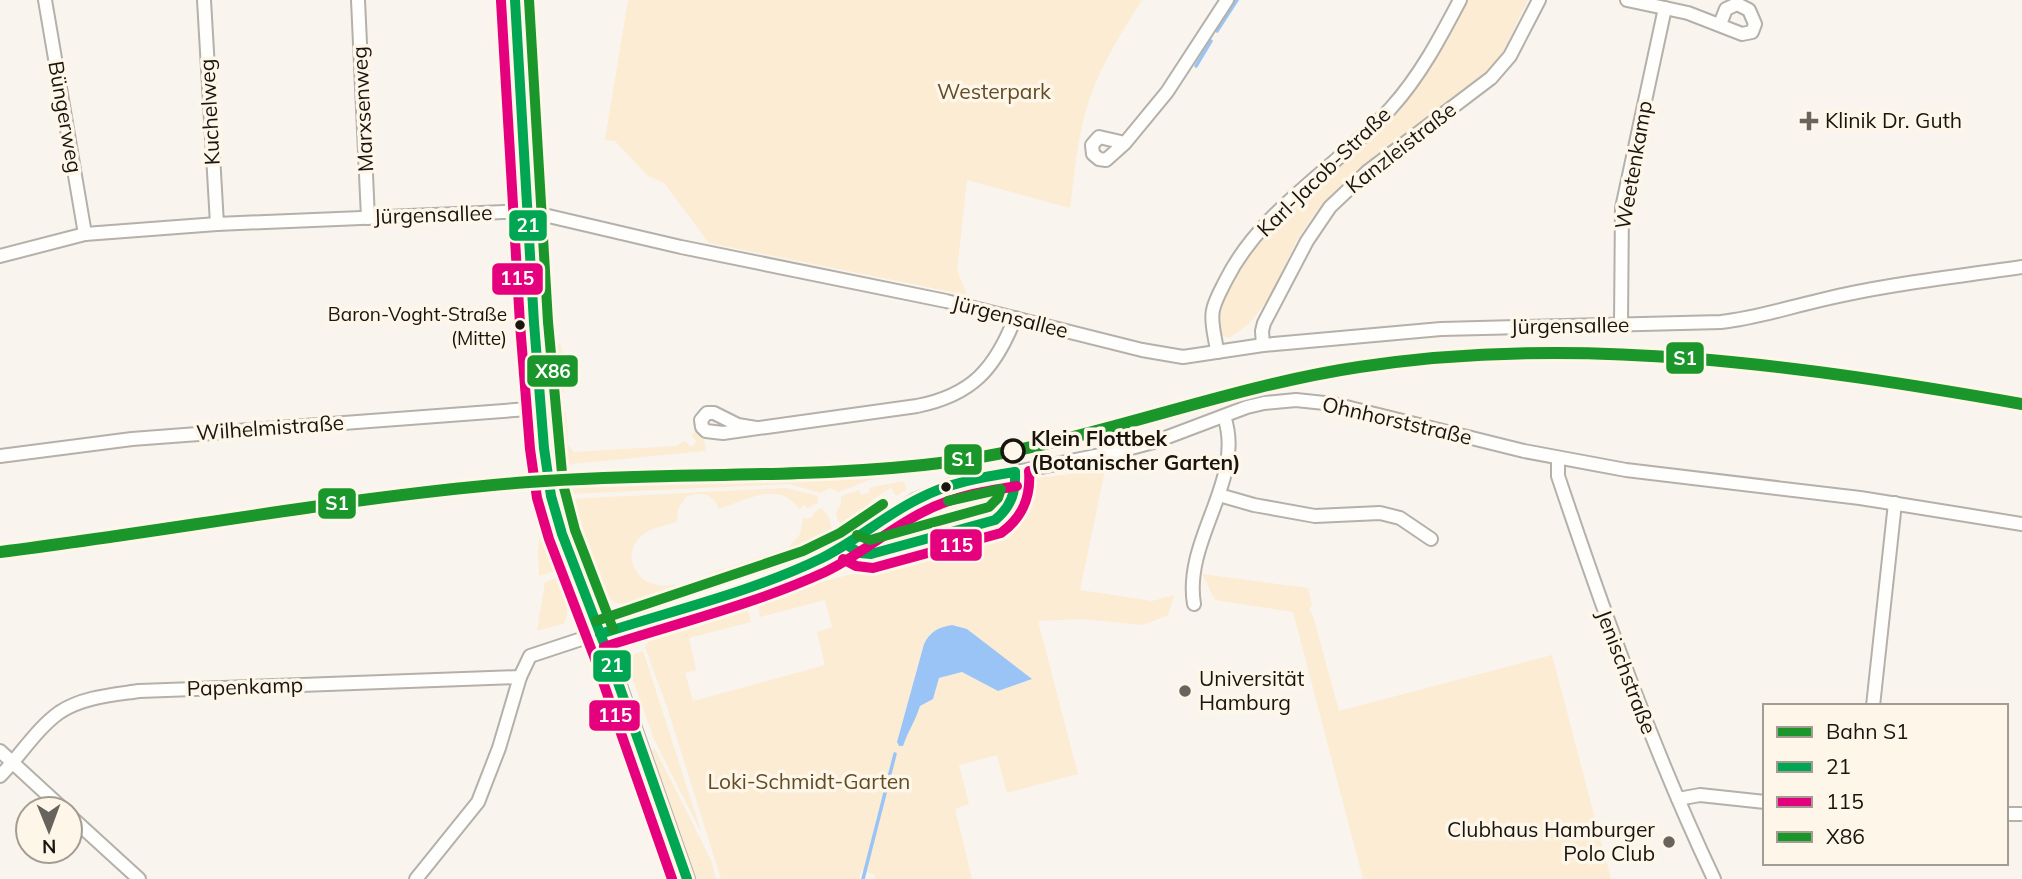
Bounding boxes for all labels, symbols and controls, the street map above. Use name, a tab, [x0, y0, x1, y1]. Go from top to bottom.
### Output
street label: Marxsenweg	[346, 46, 378, 172]
street label: Kuchelweg	[193, 58, 225, 166]
street label: Büngerweg	[43, 59, 89, 175]
park label: Westerpark	[937, 78, 1051, 104]
street label: Kanzleistraße	[1340, 96, 1461, 198]
street label: Weetenkamp	[1609, 98, 1657, 231]
street label: Karl-Jacob-Straße	[1251, 101, 1395, 242]
place label: Klinik Dr. Guth	[1825, 107, 1962, 133]
marker: Klinik Dr. Guth	[1799, 111, 1819, 131]
street label: Jürgensallee	[373, 199, 493, 229]
line badge: 21	[508, 209, 548, 242]
text: 21	[517, 213, 539, 237]
line badge: 115	[491, 262, 544, 296]
text: 115	[500, 266, 534, 290]
street label: Jürgensallee	[949, 289, 1071, 343]
place label: Baron-Voght-Straße (Mitte)	[328, 302, 507, 350]
street label: Jürgensallee	[1510, 311, 1630, 339]
marker: Baron-Voght-Straße (Mitte)	[513, 318, 527, 332]
line badge: S1	[1665, 341, 1705, 375]
text: S1	[1673, 346, 1697, 370]
line badge: X86	[526, 354, 579, 388]
text: X86	[534, 359, 571, 383]
street label: Ohnhorststraße	[1320, 390, 1475, 450]
street label: Wilhelmistraße	[195, 409, 345, 445]
place label: Klein Flottbek (Botanischer Garten)	[1031, 425, 1241, 475]
marker: Klein Flottbek (Botanischer Garten)	[1001, 439, 1025, 463]
line badge: S1	[943, 443, 983, 476]
text: S1	[951, 447, 975, 471]
unlabelled marker	[939, 480, 953, 494]
line badge: S1	[317, 487, 357, 520]
text: S1	[325, 491, 349, 515]
line badge: 115	[929, 528, 983, 562]
text: 115	[939, 533, 973, 557]
street label: Jenischstraße	[1591, 606, 1663, 738]
line badge: 21	[592, 649, 632, 683]
text: 21	[601, 653, 623, 677]
place label: Universität Hamburg	[1199, 665, 1304, 715]
street label: Papenkamp	[186, 671, 304, 701]
marker: Universität Hamburg	[1177, 683, 1193, 699]
line badge: 115	[588, 699, 641, 732]
text: 115	[598, 703, 632, 727]
legend	[1763, 704, 2008, 865]
text: Bahn S1	[1826, 718, 1909, 744]
text: 21	[1826, 753, 1851, 779]
park label: Loki-Schmidt-Garten	[708, 768, 910, 794]
text: 115	[1826, 788, 1864, 814]
north arrow	[14, 795, 84, 865]
place label: Clubhaus Hamburger Polo Club	[1447, 816, 1655, 866]
text: X86	[1826, 823, 1865, 849]
marker: Clubhaus Hamburger Polo Club	[1661, 834, 1677, 850]
text: N	[42, 835, 57, 859]

